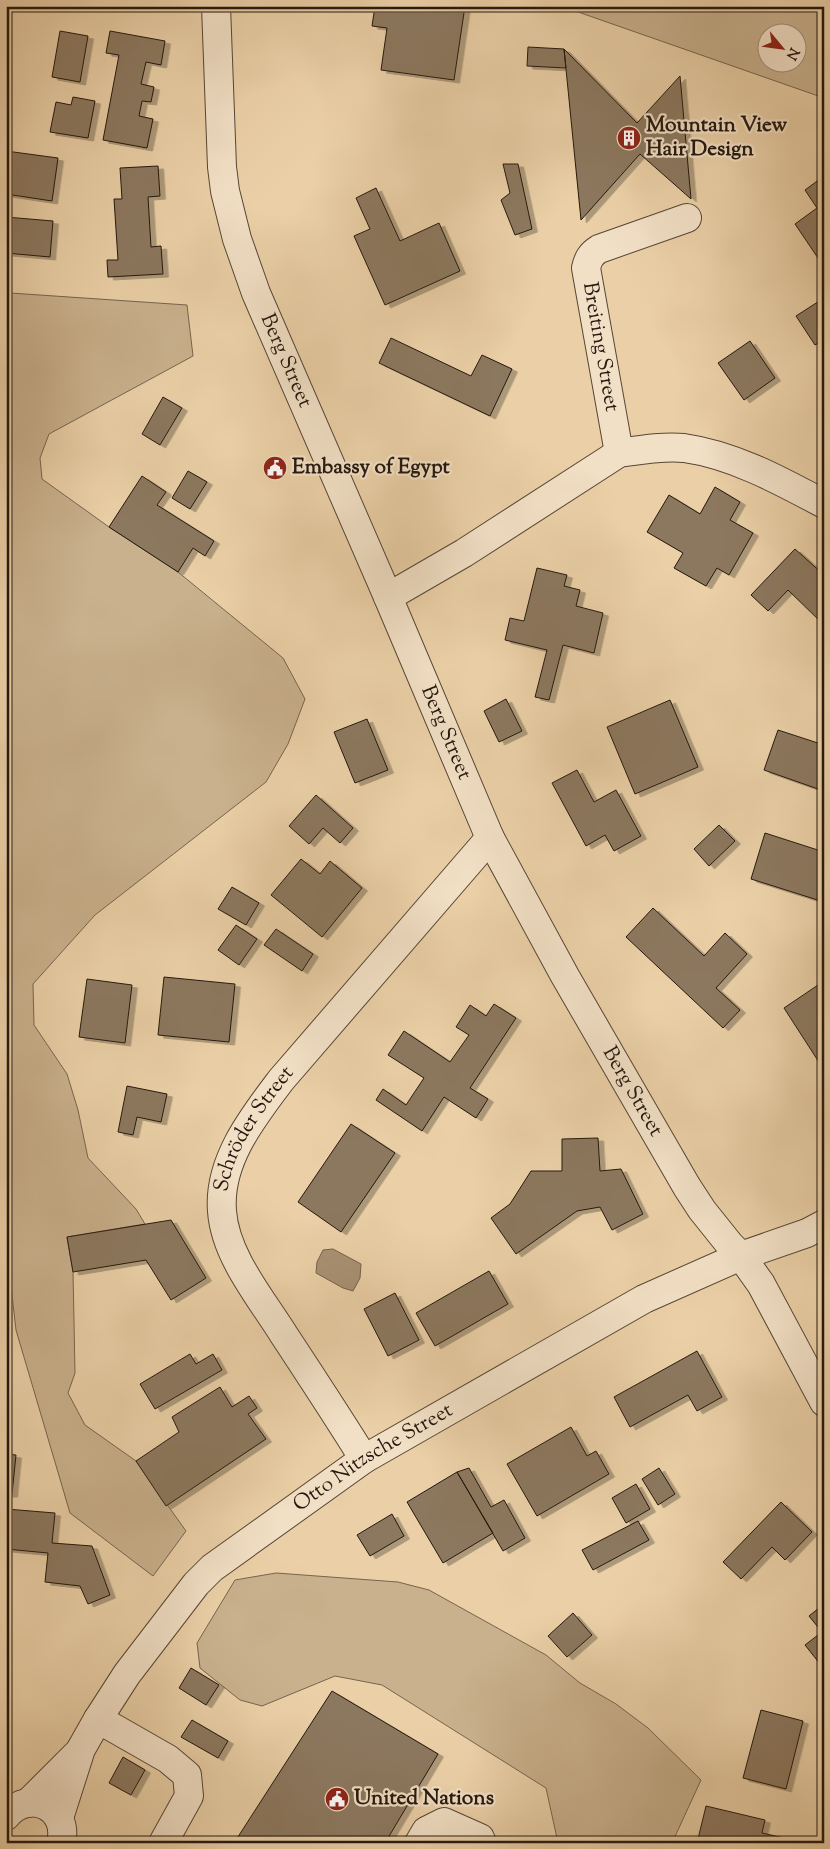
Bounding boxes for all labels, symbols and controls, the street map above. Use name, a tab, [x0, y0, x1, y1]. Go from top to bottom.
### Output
north arrow	[758, 22, 808, 72]
text: N	[780, 44, 803, 63]
place label: Mountain View Hair Design	[646, 111, 788, 165]
building icon: Mountain View Hair Design	[616, 125, 642, 151]
street label: Breiting Street	[574, 280, 626, 414]
street label: Berg Street	[252, 309, 319, 413]
place label: Embassy of Egypt	[292, 453, 451, 483]
public building icon: Embassy of Egypt	[262, 455, 288, 481]
street label: Berg Street	[412, 681, 479, 785]
street label: Berg Street	[594, 1041, 670, 1143]
street label: Schröder Street	[207, 1060, 301, 1194]
street label: Otto Nitzsche Street	[287, 1396, 459, 1520]
place label: United Nations	[354, 1784, 494, 1814]
public building icon: United Nations	[324, 1786, 350, 1812]

